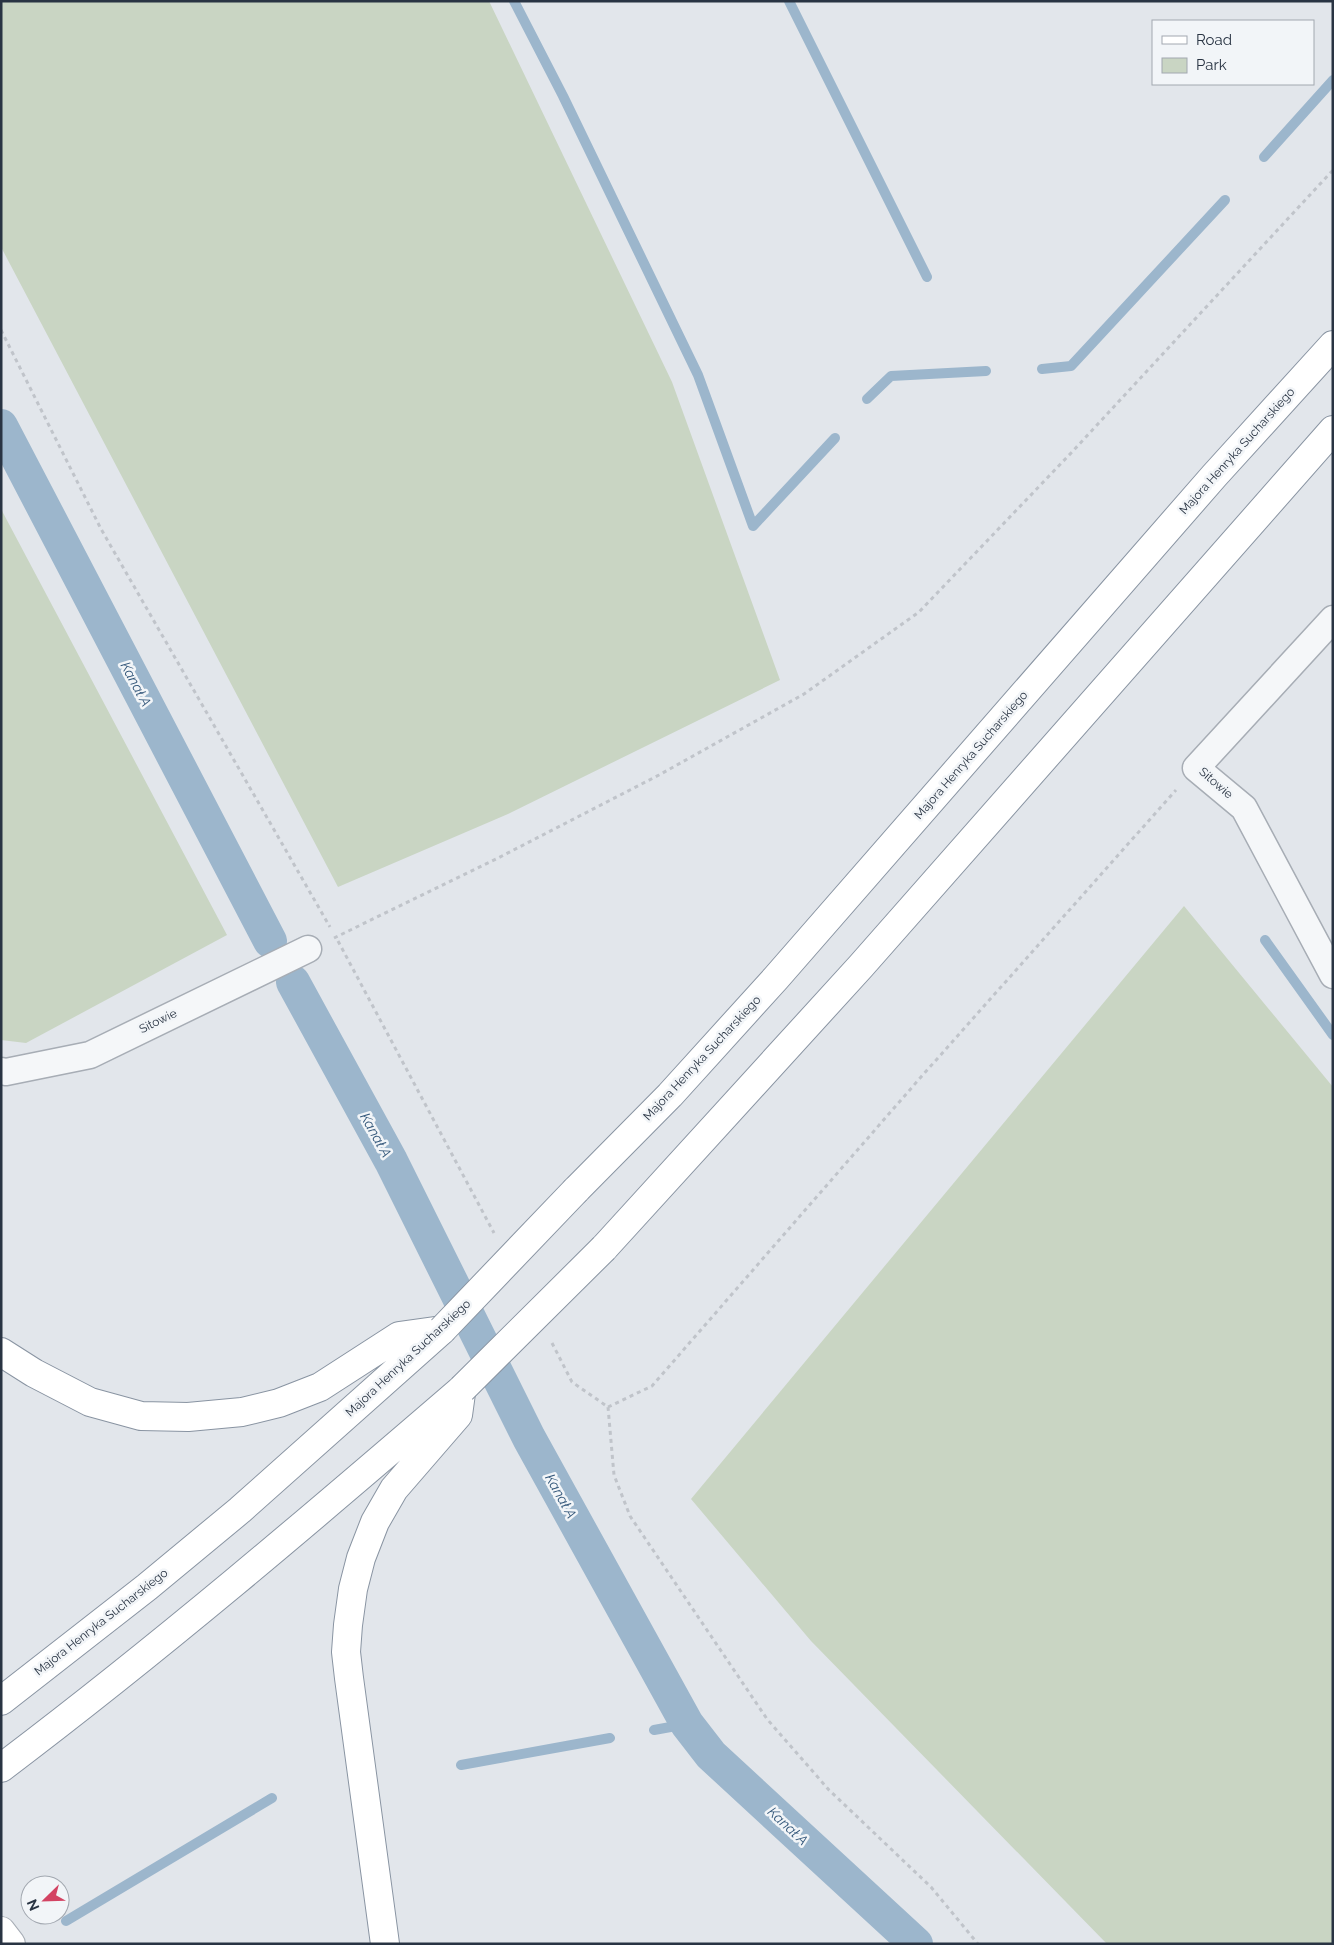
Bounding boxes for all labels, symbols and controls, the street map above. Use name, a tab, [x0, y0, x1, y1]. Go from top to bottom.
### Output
legend	[1152, 20, 1314, 85]
text: Road	[1196, 31, 1232, 49]
text: Park	[1196, 56, 1227, 74]
street label: Majora Henryka Sucharskiego	[1177, 385, 1297, 517]
water label: Kanał A	[118, 659, 154, 709]
street label: Majora Henryka Sucharskiego	[912, 688, 1030, 822]
street label: Sitowie	[1196, 765, 1236, 801]
street label: Majora Henryka Sucharskiego	[641, 993, 763, 1123]
street label: Sitowie	[137, 1006, 179, 1036]
water label: Kanał A	[357, 1110, 395, 1160]
street label: Majora Henryka Sucharskiego	[343, 1297, 473, 1419]
water label: Kanał A	[542, 1471, 580, 1521]
street label: Majora Henryka Sucharskiego	[32, 1566, 170, 1678]
water label: Kanał A	[765, 1804, 811, 1848]
north arrow	[20, 1875, 70, 1925]
text: N	[24, 1897, 42, 1913]

